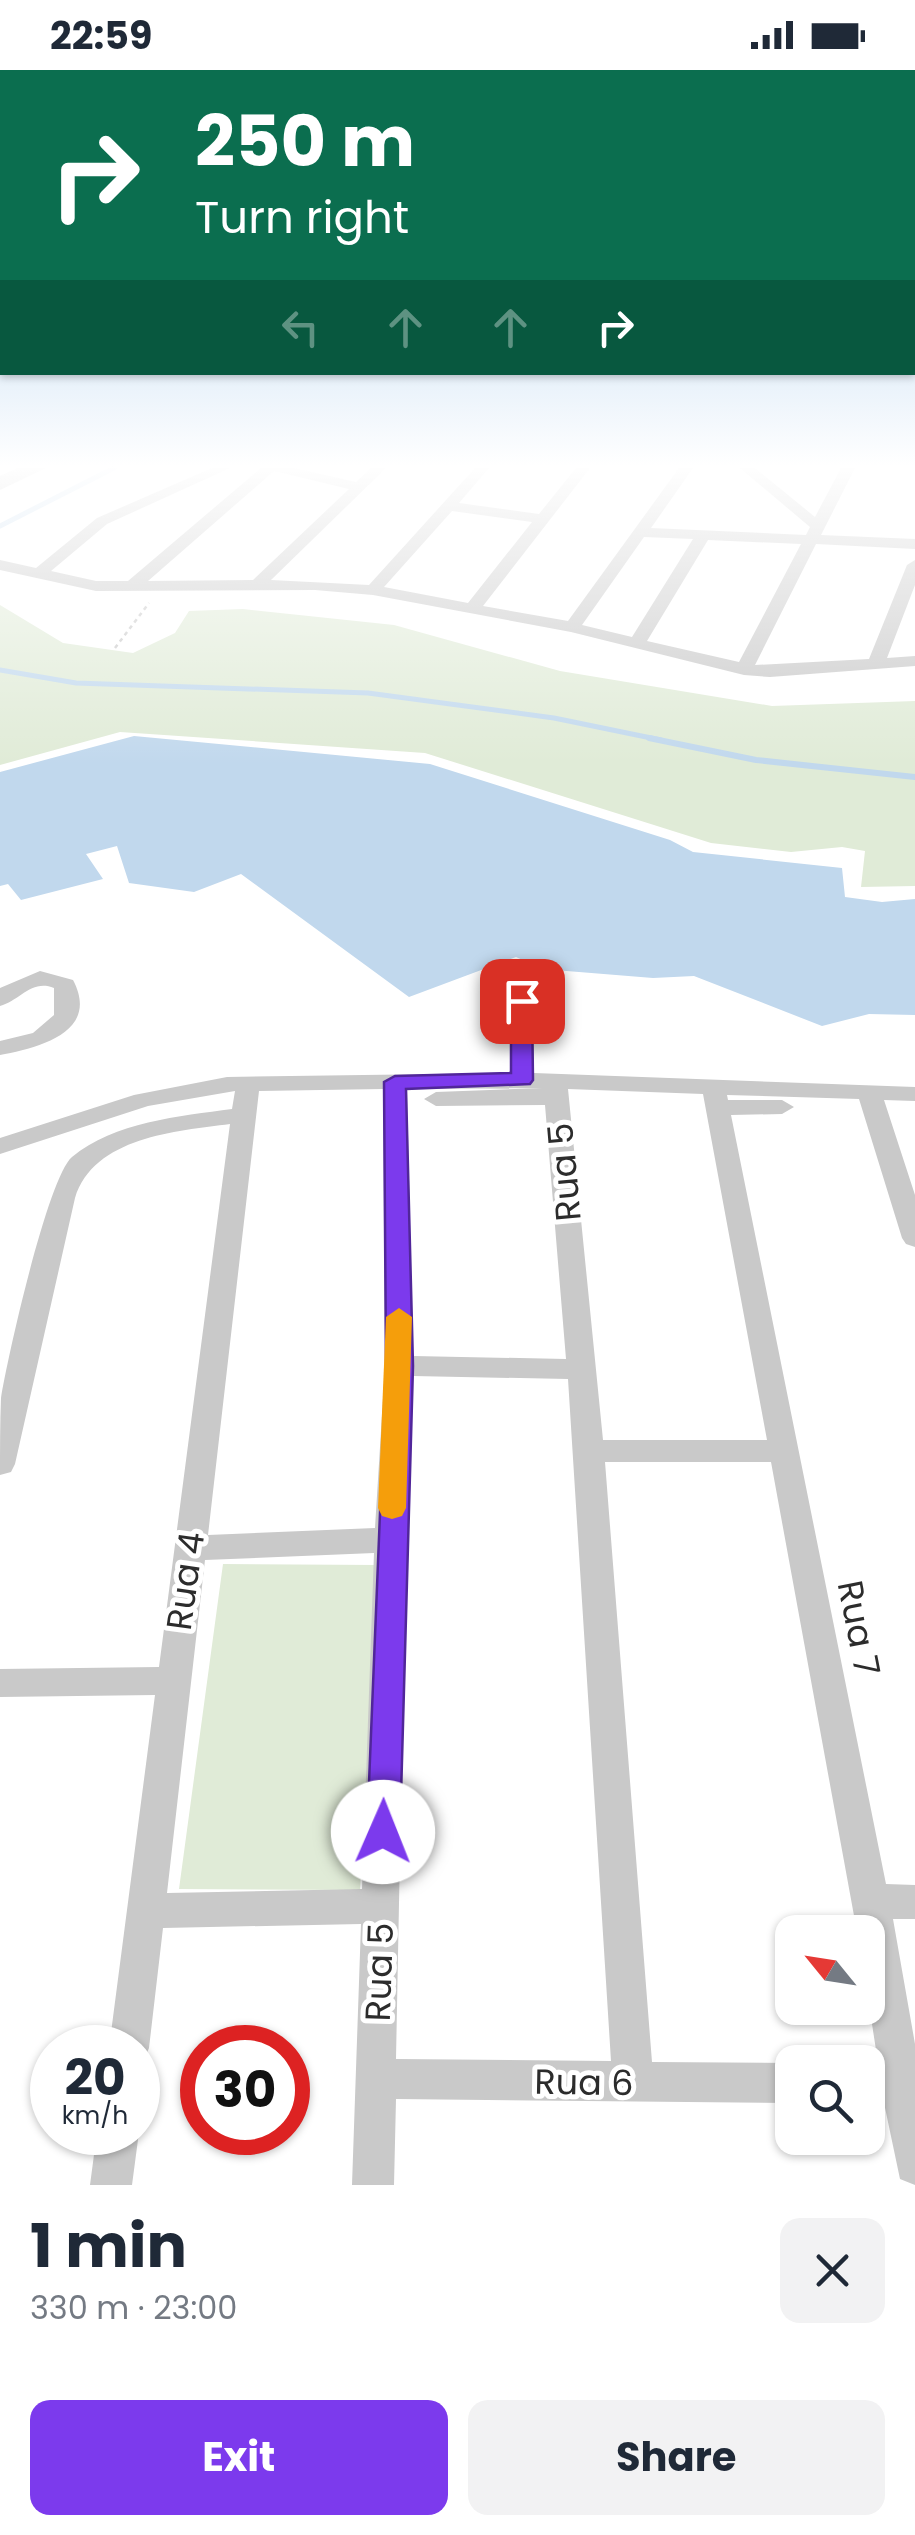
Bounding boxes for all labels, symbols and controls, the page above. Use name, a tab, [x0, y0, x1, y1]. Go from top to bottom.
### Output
text: 22:59	[50, 9, 152, 62]
text: 250 m	[195, 92, 415, 191]
icon: right	[30, 110, 160, 240]
text: Turn right	[195, 186, 409, 249]
icon: left	[273, 300, 328, 355]
icon: ahead	[378, 300, 433, 355]
icon: ahead	[483, 300, 538, 355]
icon: right	[588, 300, 643, 355]
pin	[480, 959, 565, 1044]
icon: arrive	[495, 974, 550, 1029]
street label: Rua 5	[535, 1121, 593, 1223]
street label: Rua 4	[154, 1529, 216, 1633]
street label: Rua 7	[826, 1576, 892, 1680]
position arrow	[331, 1780, 435, 1884]
north arrow	[775, 1915, 885, 2025]
map controls	[775, 1915, 885, 2155]
street label: Rua 5	[353, 1922, 405, 2022]
speed limit sign: 30	[180, 2025, 310, 2155]
text: 20	[64, 2042, 126, 2113]
button: search	[775, 2045, 885, 2155]
street label: Rua 6	[534, 2057, 634, 2107]
text: km/h	[62, 2098, 128, 2133]
text: 1 min	[30, 2204, 187, 2288]
button: close	[780, 2218, 885, 2323]
text: 330 m · 23:00	[30, 2285, 237, 2330]
button: Exit	[30, 2400, 448, 2515]
button: Share	[468, 2400, 885, 2515]

